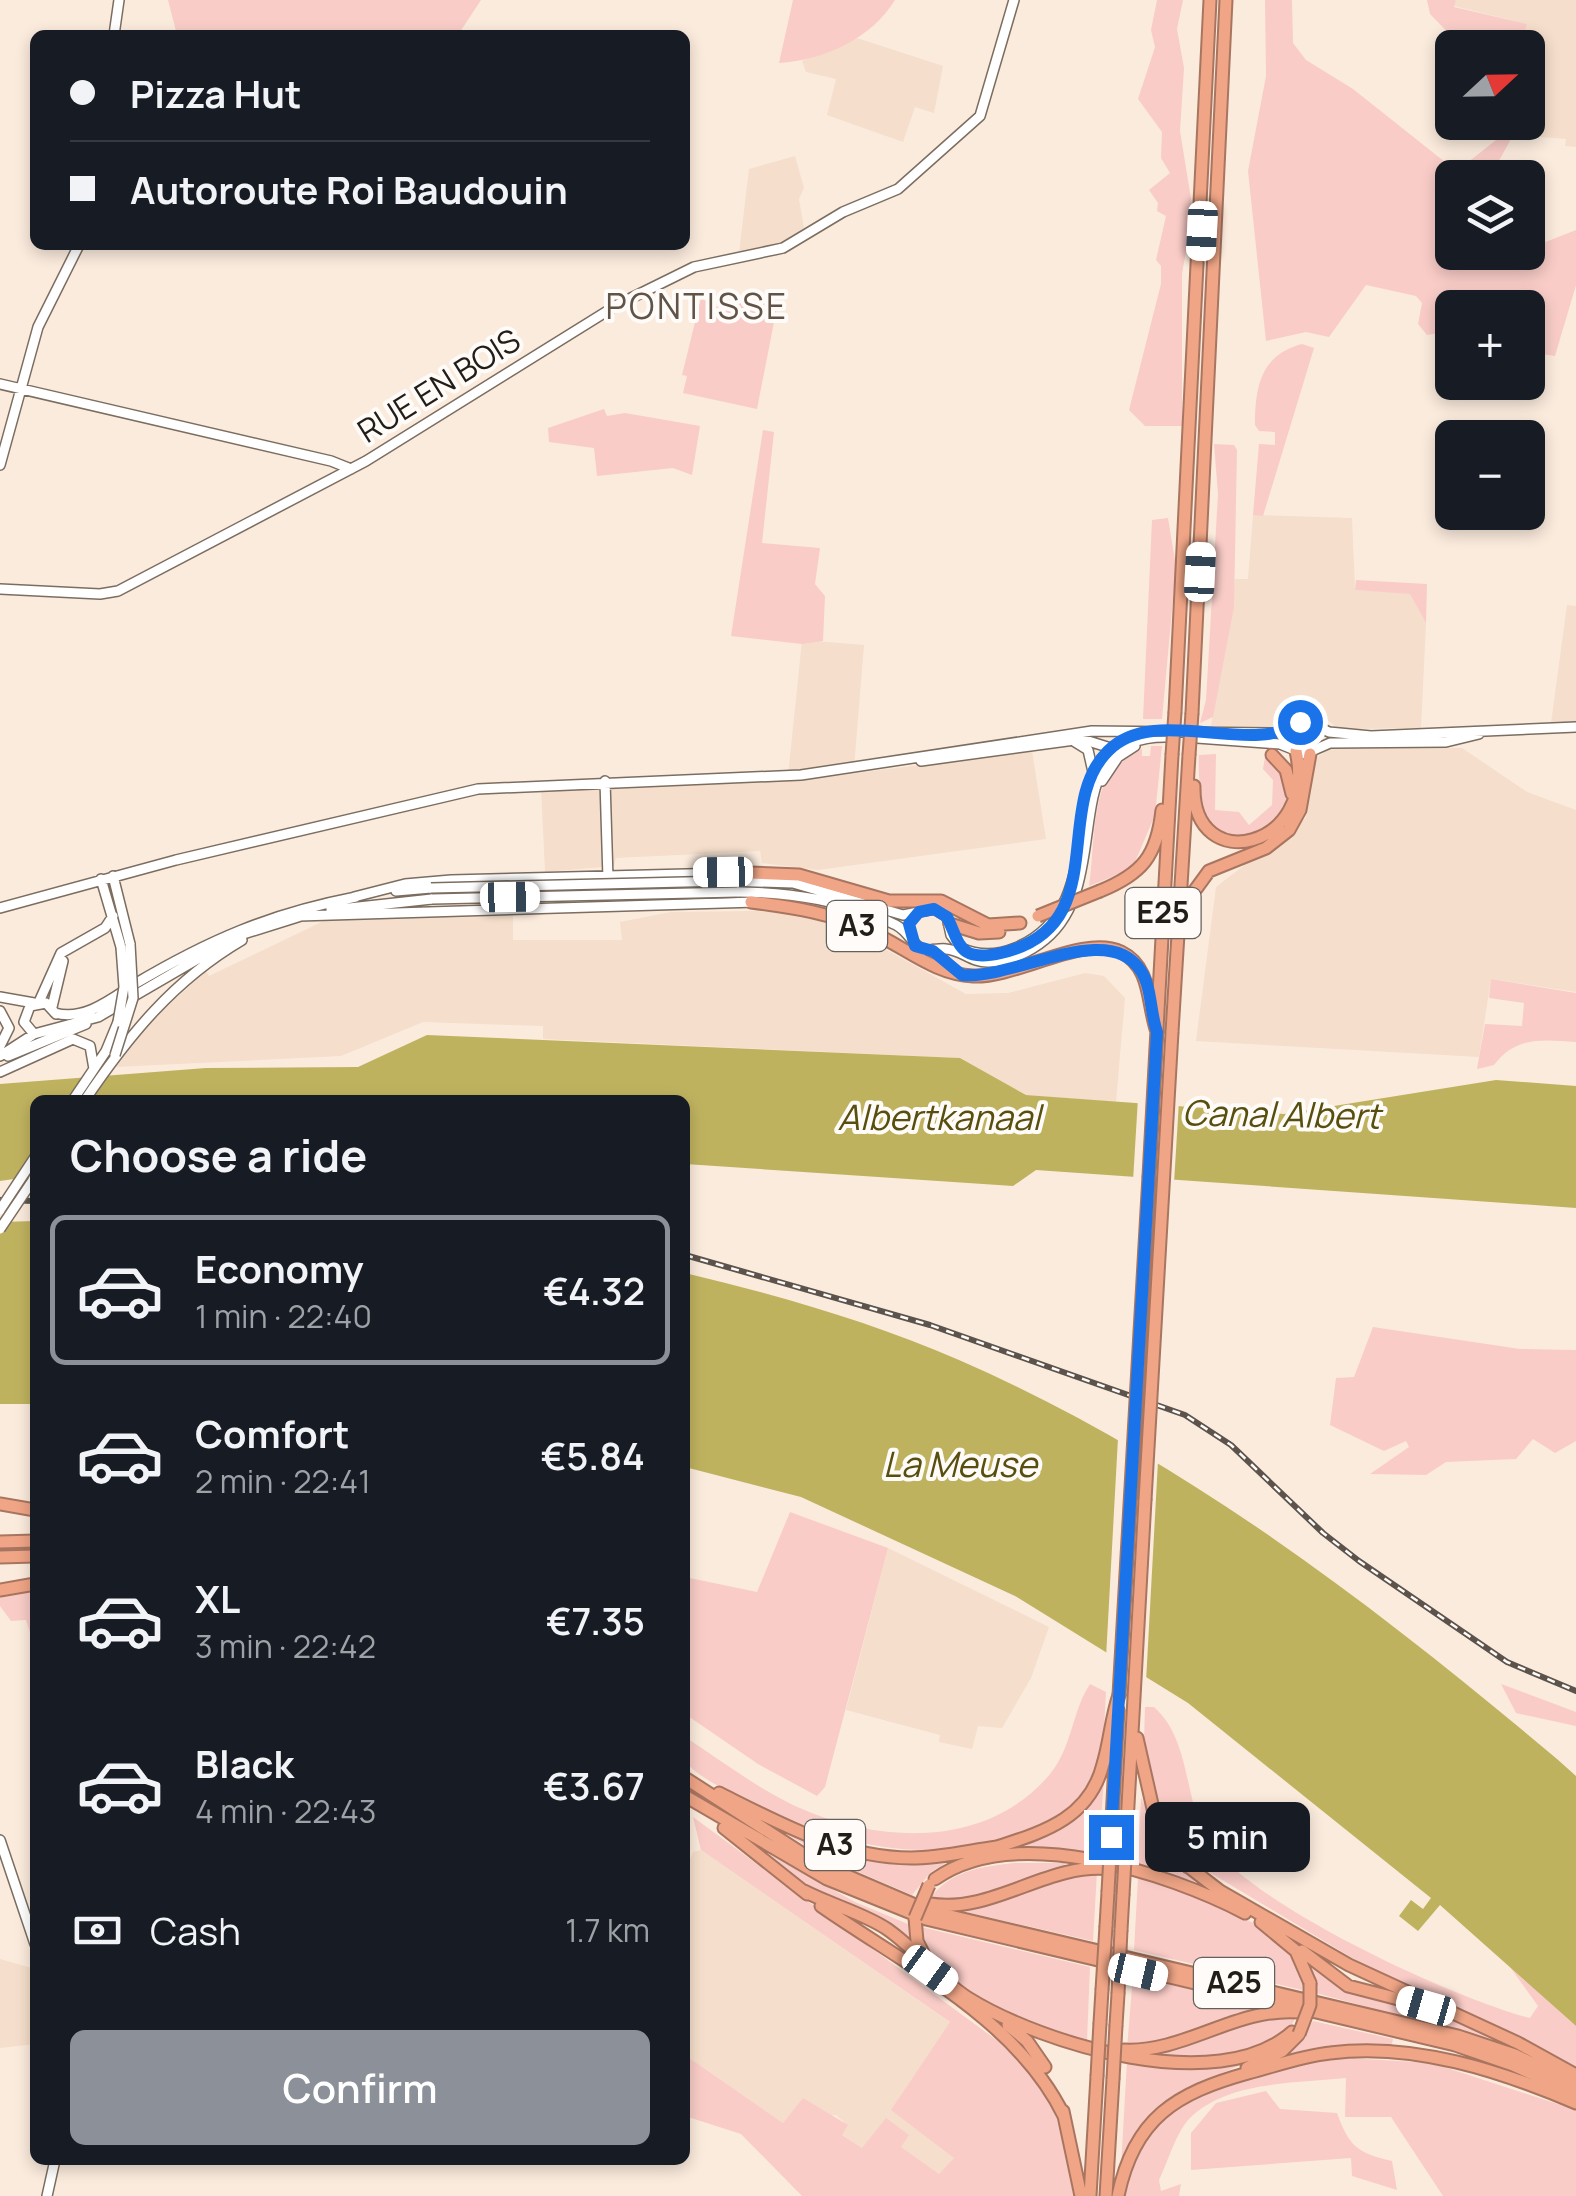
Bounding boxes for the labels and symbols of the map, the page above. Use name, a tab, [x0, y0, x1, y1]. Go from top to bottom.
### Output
north arrow	[1435, 30, 1545, 140]
car	[1185, 200, 1219, 262]
district label: PONTISSE	[605, 282, 789, 330]
street label: RUE EN BOIS	[349, 318, 528, 453]
car	[1183, 541, 1217, 603]
route start	[1278, 700, 1323, 745]
car	[693, 856, 753, 888]
car	[480, 881, 540, 913]
road number: E25	[1126, 888, 1200, 938]
road number: A3	[827, 901, 887, 951]
water label: Canal Albert	[1182, 1088, 1384, 1140]
water label: Albertkanaal	[838, 1093, 1044, 1141]
water label: La Meuse	[883, 1440, 1039, 1488]
callout: 5 min	[1146, 1802, 1311, 1872]
route end	[1089, 1815, 1134, 1860]
road number: A3	[805, 1820, 865, 1870]
car	[897, 1940, 963, 2000]
car	[1105, 1951, 1171, 1993]
road number: A25	[1194, 1958, 1274, 2008]
car	[1393, 1983, 1459, 2029]

